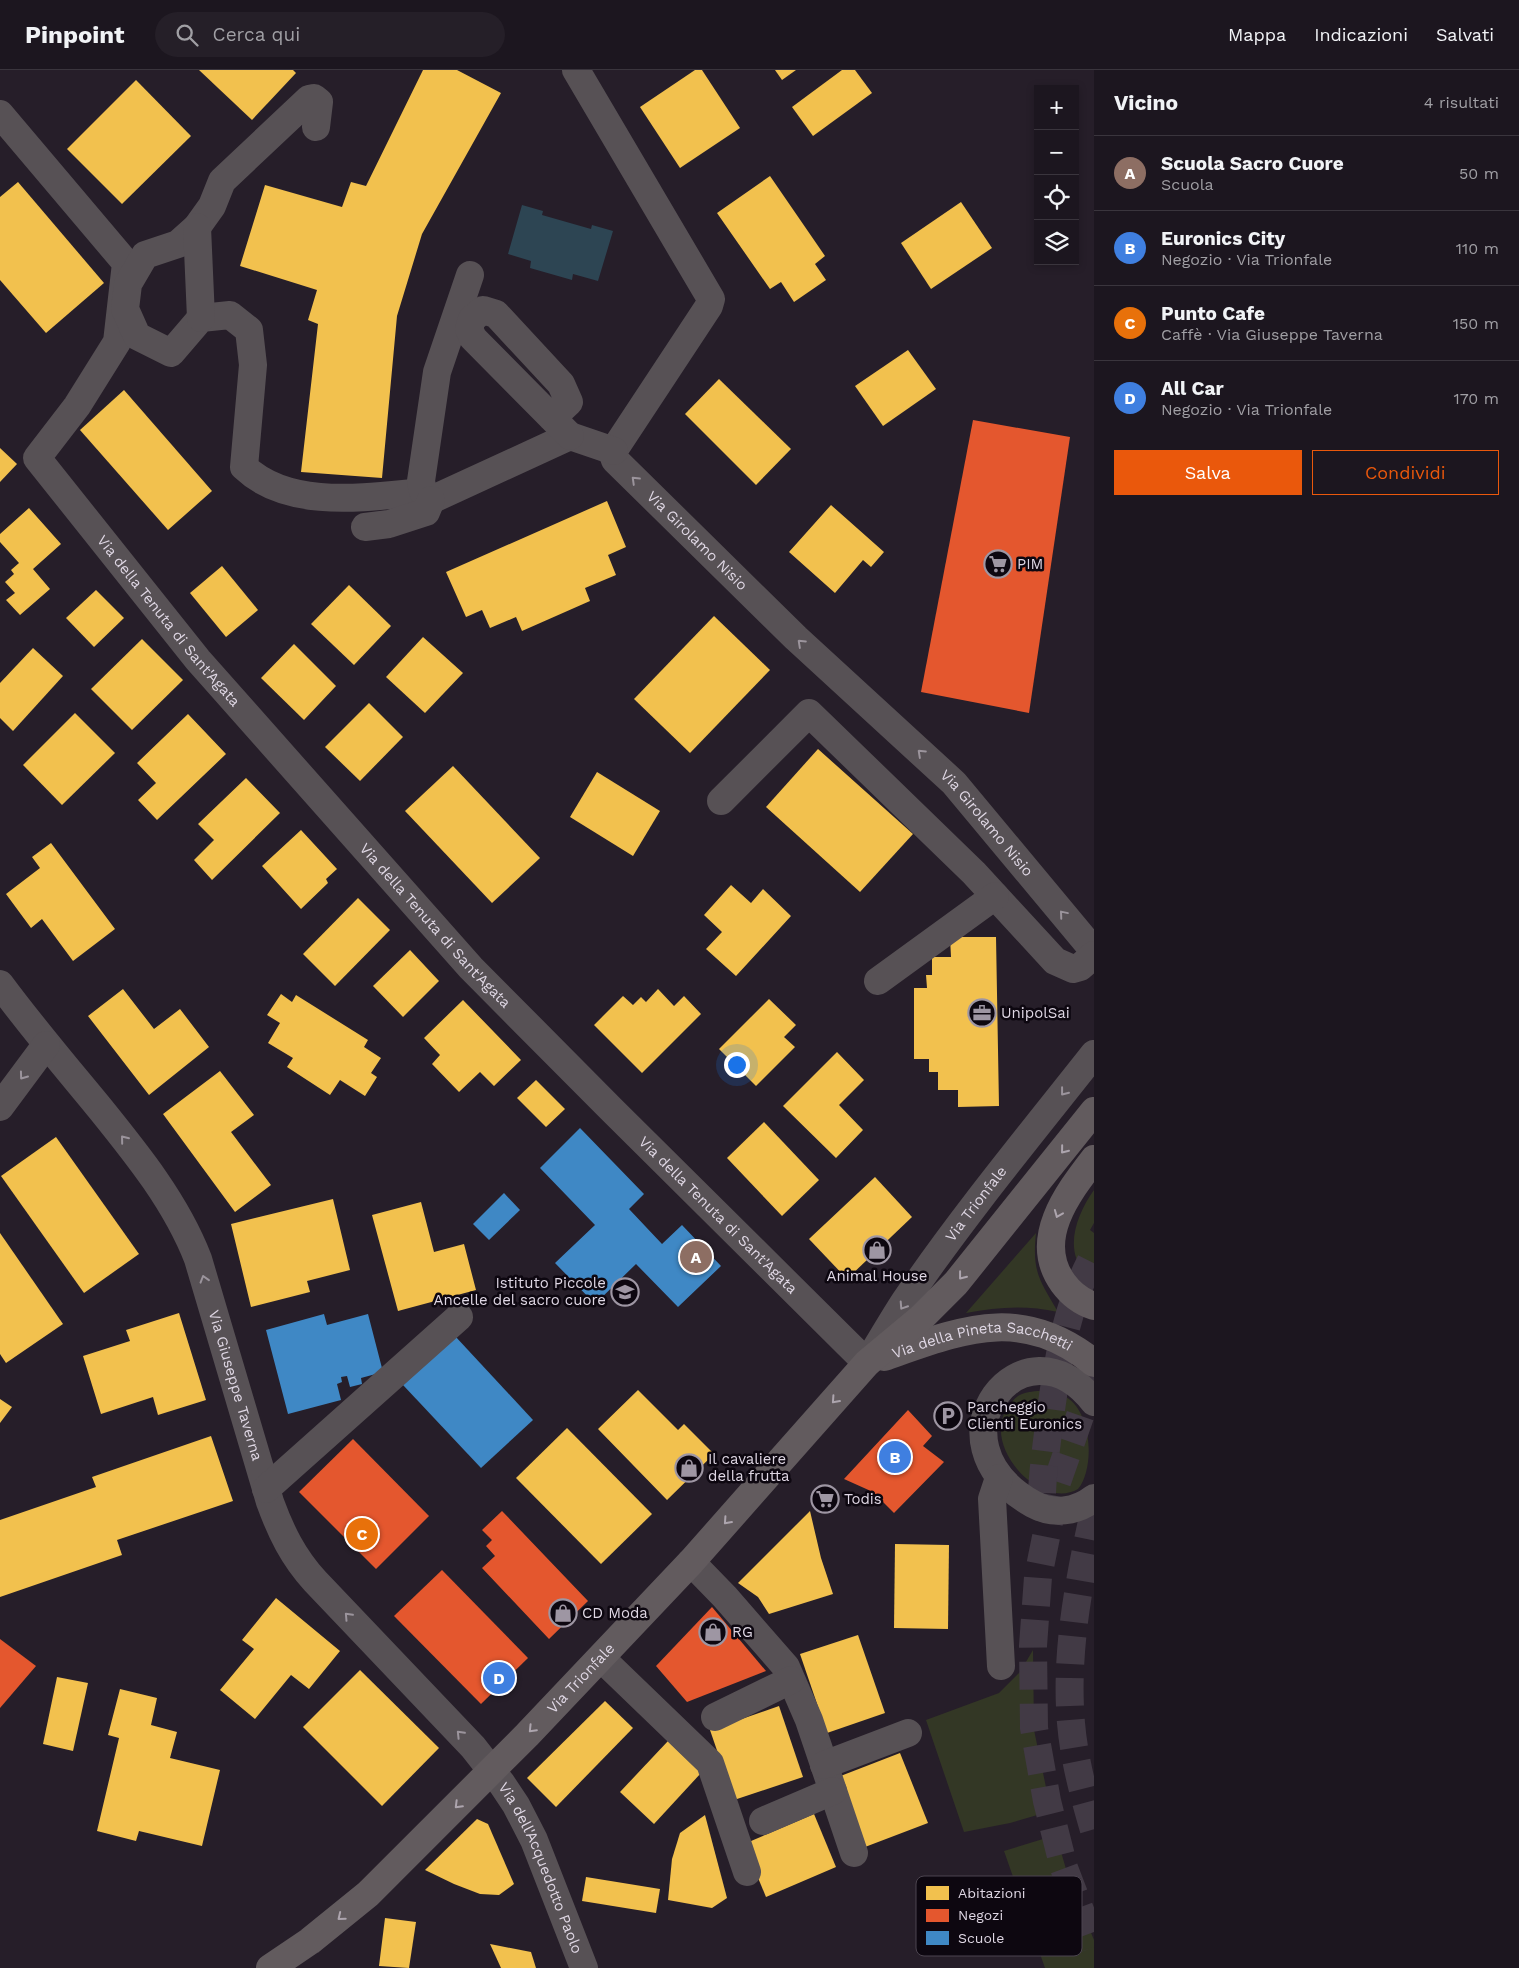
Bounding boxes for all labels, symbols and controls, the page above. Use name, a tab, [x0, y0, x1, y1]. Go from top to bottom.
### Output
search box	[155, 12, 505, 57]
text: Pinpoint	[25, 21, 125, 49]
icon: search	[173, 21, 201, 49]
text: Cerca qui	[213, 23, 300, 46]
text: Mappa	[1228, 24, 1286, 45]
text: Indicazioni	[1314, 24, 1408, 45]
text: Salvati	[1436, 24, 1494, 45]
map controls	[1034, 85, 1079, 265]
button: +	[1034, 85, 1079, 130]
text: Vicino	[1114, 90, 1178, 115]
text: 4 risultati	[1424, 93, 1499, 112]
button: −	[1034, 130, 1079, 175]
text: Scuola Sacro Cuore	[1161, 152, 1344, 175]
text: A	[1125, 164, 1135, 183]
text: 50 m	[1459, 164, 1499, 183]
button: locate	[1034, 175, 1079, 220]
text: Scuola	[1161, 175, 1214, 194]
button: layers	[1034, 220, 1079, 265]
text: Euronics City	[1161, 227, 1285, 250]
text: B	[1125, 239, 1135, 258]
text: 110 m	[1456, 239, 1499, 258]
text: Negozio · Via Trionfale	[1161, 250, 1332, 269]
text: Punto Cafe	[1161, 302, 1265, 325]
text: C	[1125, 314, 1135, 333]
text: 150 m	[1453, 314, 1499, 333]
text: Caffè · Via Giuseppe Taverna	[1161, 325, 1383, 344]
text: All Car	[1161, 377, 1224, 400]
text: D	[1124, 389, 1136, 408]
text: 170 m	[1453, 389, 1499, 408]
text: Negozio · Via Trionfale	[1161, 400, 1332, 419]
button: Salva	[1114, 450, 1302, 495]
button: Condividi	[1312, 450, 1499, 495]
one-way arrow	[632, 477, 641, 486]
street label: Via Girolamo Nisio	[643, 487, 751, 594]
street label: Via della Tenuta di Sant'Agata	[93, 532, 244, 711]
supermarket icon: PIM	[983, 549, 1013, 579]
place label: PIM	[1017, 555, 1043, 573]
one-way arrow	[798, 640, 807, 649]
one-way arrow	[918, 750, 927, 759]
street label: Via Girolamo Nisio	[937, 766, 1037, 880]
street label: Via della Tenuta di Sant'Agata	[356, 840, 515, 1012]
one-way arrow	[1060, 911, 1068, 920]
office icon: UnipolSai	[967, 998, 997, 1028]
place label: UnipolSai	[1001, 1004, 1070, 1022]
your location	[724, 1052, 750, 1078]
one-way arrow	[20, 1070, 29, 1080]
one-way arrow	[1060, 1087, 1069, 1096]
street label: Via della Tenuta di Sant'Agata	[635, 1132, 801, 1298]
one-way arrow	[121, 1136, 129, 1145]
one-way arrow	[1060, 1144, 1069, 1153]
street label: Via Trionfale	[941, 1163, 1011, 1245]
one-way arrow	[1054, 1209, 1064, 1218]
shop icon: Animal House	[862, 1235, 892, 1265]
pin: A	[680, 1238, 712, 1276]
place label: Animal House	[827, 1267, 927, 1285]
one-way arrow	[959, 1270, 967, 1279]
place label: Istituto Piccole Ancelle del sacro cuore	[434, 1274, 606, 1309]
one-way arrow	[199, 1275, 209, 1284]
school or university icon: Istituto Piccole Ancelle del sacro cuore	[610, 1277, 640, 1307]
one-way arrow	[899, 1300, 909, 1309]
street label: Via Giuseppe Taverna	[205, 1308, 266, 1463]
text: Via della Pineta Sacchetti	[890, 1318, 1076, 1362]
street label: Via della Pineta Sacchetti	[888, 1342, 1076, 1366]
one-way arrow	[832, 1394, 841, 1403]
place label: Parcheggio Clienti Euronics	[967, 1398, 1082, 1433]
parking icon: Parcheggio Clienti Euronics	[933, 1401, 963, 1431]
pin: B	[879, 1438, 911, 1476]
place label: Il cavaliere della frutta	[708, 1450, 790, 1485]
shop icon: Il cavaliere della frutta	[674, 1453, 704, 1483]
supermarket icon: Todis	[810, 1484, 840, 1514]
place label: Todis	[844, 1490, 882, 1508]
pin: C	[346, 1515, 378, 1553]
one-way arrow	[724, 1516, 733, 1525]
shop icon: CD Moda	[548, 1598, 578, 1628]
place label: CD Moda	[582, 1604, 648, 1622]
one-way arrow	[345, 1612, 354, 1621]
shop icon: RG	[698, 1617, 728, 1647]
place label: RG	[732, 1623, 753, 1641]
street label: Via Trionfale	[543, 1639, 618, 1717]
pin: D	[483, 1659, 515, 1697]
one-way arrow	[529, 1723, 538, 1732]
one-way arrow	[457, 1730, 466, 1739]
street label: Via dell'Acquedotto Paolo	[494, 1779, 586, 1956]
one-way arrow	[455, 1799, 464, 1808]
legend	[916, 1876, 1082, 1956]
text: Abitazioni	[958, 1885, 1026, 1901]
text: Negozi	[958, 1907, 1003, 1923]
one-way arrow	[338, 1912, 347, 1920]
text: Scuole	[958, 1930, 1004, 1946]

